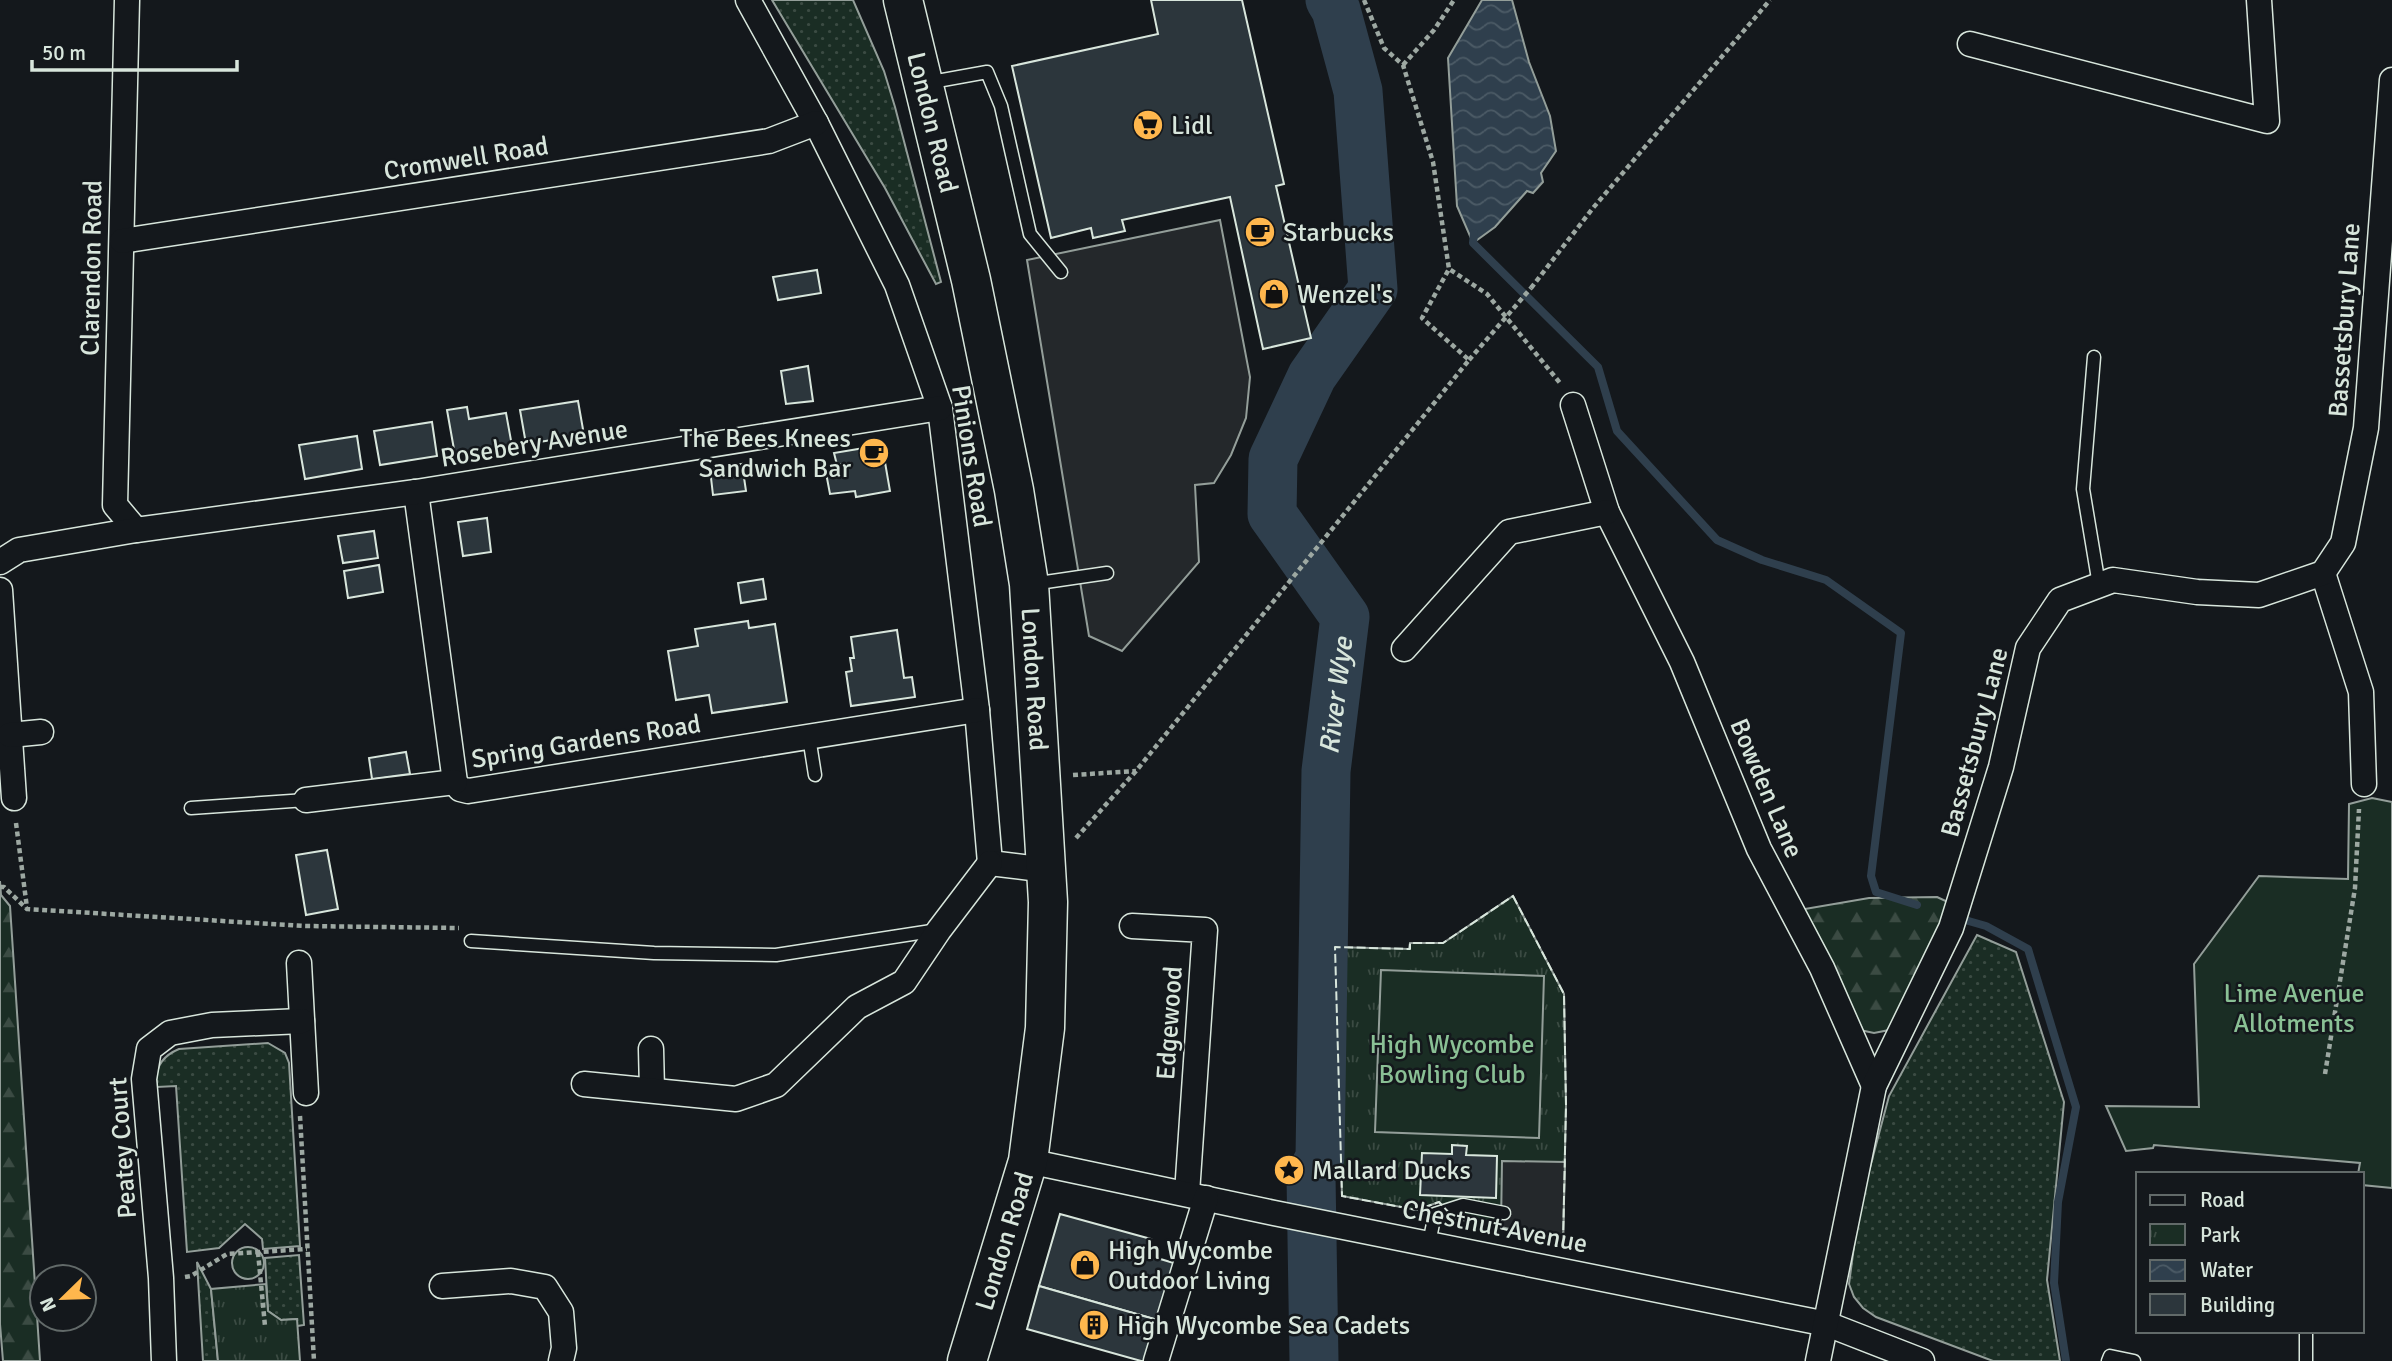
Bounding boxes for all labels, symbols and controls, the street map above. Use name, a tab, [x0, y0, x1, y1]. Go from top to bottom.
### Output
scale bar	[32, 28, 236, 72]
text: 50 m	[42, 40, 86, 66]
street label: London Road	[899, 49, 964, 196]
supermarket icon: Lidl	[1131, 108, 1165, 142]
place label: Lidl	[1171, 110, 1213, 142]
street label: Cromwell Road	[381, 130, 551, 188]
street label: Clarendon Road	[74, 180, 110, 356]
cafe icon: Starbucks	[1243, 215, 1277, 249]
place label: Starbucks	[1283, 217, 1394, 249]
street label: Bassetsbury Lane	[2322, 222, 2368, 418]
shop icon: Wenzel's	[1257, 277, 1291, 311]
place label: Wenzel's	[1297, 279, 1393, 311]
street label: Pinions Road	[944, 383, 998, 530]
street label: Rosebery Avenue	[438, 413, 630, 475]
place label: The Bees Knees Sandwich Bar	[679, 423, 851, 485]
cafe icon: The Bees Knees Sandwich Bar	[857, 436, 891, 470]
street label: London Road	[1013, 607, 1054, 752]
water label: River Wye	[1312, 633, 1361, 756]
street label: Bassetsbury Lane	[1934, 644, 2016, 841]
street label: Spring Gardens Road	[469, 708, 703, 776]
street label: Bowden Lane	[1722, 714, 1810, 863]
street label: Edgewood	[1150, 965, 1190, 1081]
park label: Lime Avenue Allotments	[2224, 978, 2364, 1040]
park label: High Wycombe Bowling Club	[1369, 1029, 1535, 1091]
street label: Peatey Court	[102, 1076, 144, 1220]
place icon: Mallard Ducks	[1272, 1153, 1306, 1187]
place label: Mallard Ducks	[1312, 1155, 1471, 1187]
street label: London Road	[969, 1168, 1041, 1315]
legend	[2136, 1172, 2364, 1333]
text: Road	[2200, 1187, 2245, 1213]
street label: Chestnut Avenue	[1400, 1193, 1590, 1261]
text: Park	[2200, 1222, 2241, 1248]
place label: High Wycombe Outdoor Living	[1108, 1235, 1273, 1297]
shop icon: High Wycombe Outdoor Living	[1068, 1248, 1102, 1282]
text: Water	[2200, 1257, 2253, 1283]
north arrow	[28, 1263, 98, 1333]
text: Building	[2200, 1292, 2275, 1318]
text: N	[35, 1293, 62, 1315]
building icon: High Wycombe Sea Cadets	[1077, 1308, 1111, 1342]
place label: High Wycombe Sea Cadets	[1117, 1310, 1410, 1342]

